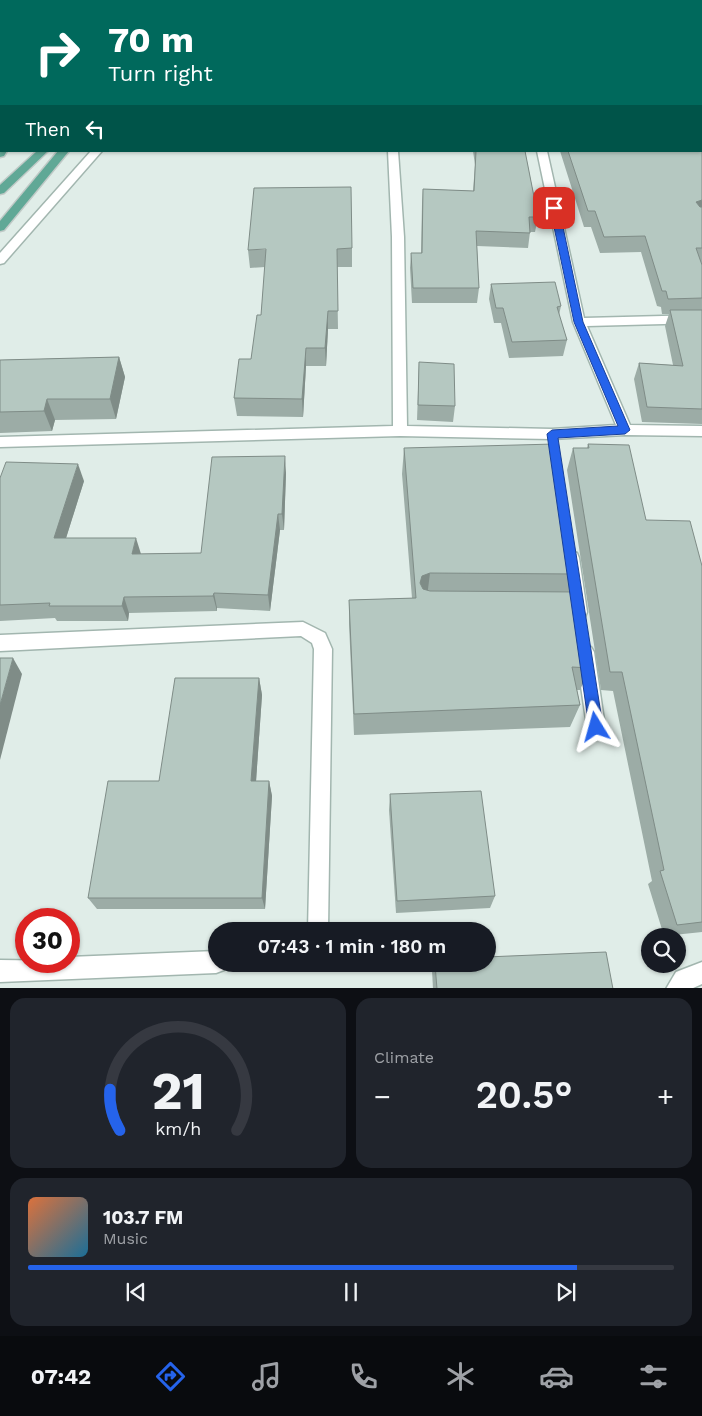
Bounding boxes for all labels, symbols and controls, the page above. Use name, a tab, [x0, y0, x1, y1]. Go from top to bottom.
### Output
text: 70 m	[108, 19, 194, 61]
icon: right	[25, 20, 90, 85]
text: Turn right	[108, 61, 213, 86]
icon: left	[81, 115, 109, 143]
text: Then	[25, 118, 71, 141]
pin	[533, 187, 575, 229]
icon: arrive	[540, 194, 568, 222]
position arrow	[569, 700, 621, 752]
speed limit sign: 30	[15, 908, 80, 973]
map controls	[641, 928, 686, 973]
button: search	[641, 928, 686, 973]
text: 07:43 · 1 min · 180 m	[258, 935, 446, 958]
text: Climate	[374, 1048, 434, 1067]
text: 21	[151, 1061, 205, 1122]
text: 20.5°	[475, 1073, 573, 1117]
text: −	[374, 1080, 391, 1113]
text: +	[657, 1080, 674, 1113]
text: km/h	[155, 1118, 201, 1139]
text: 103.7 FM	[103, 1206, 183, 1229]
text: Music	[103, 1229, 148, 1248]
icon: previous	[122, 1278, 150, 1306]
icon: pause	[337, 1278, 365, 1306]
icon: next	[552, 1278, 580, 1306]
icon: directions	[153, 1359, 188, 1394]
icon: music	[249, 1359, 284, 1394]
icon: phone	[346, 1359, 381, 1394]
icon: climate	[443, 1359, 478, 1394]
icon: car	[539, 1359, 574, 1394]
icon: filters	[636, 1359, 671, 1394]
text: 07:42	[31, 1364, 91, 1389]

